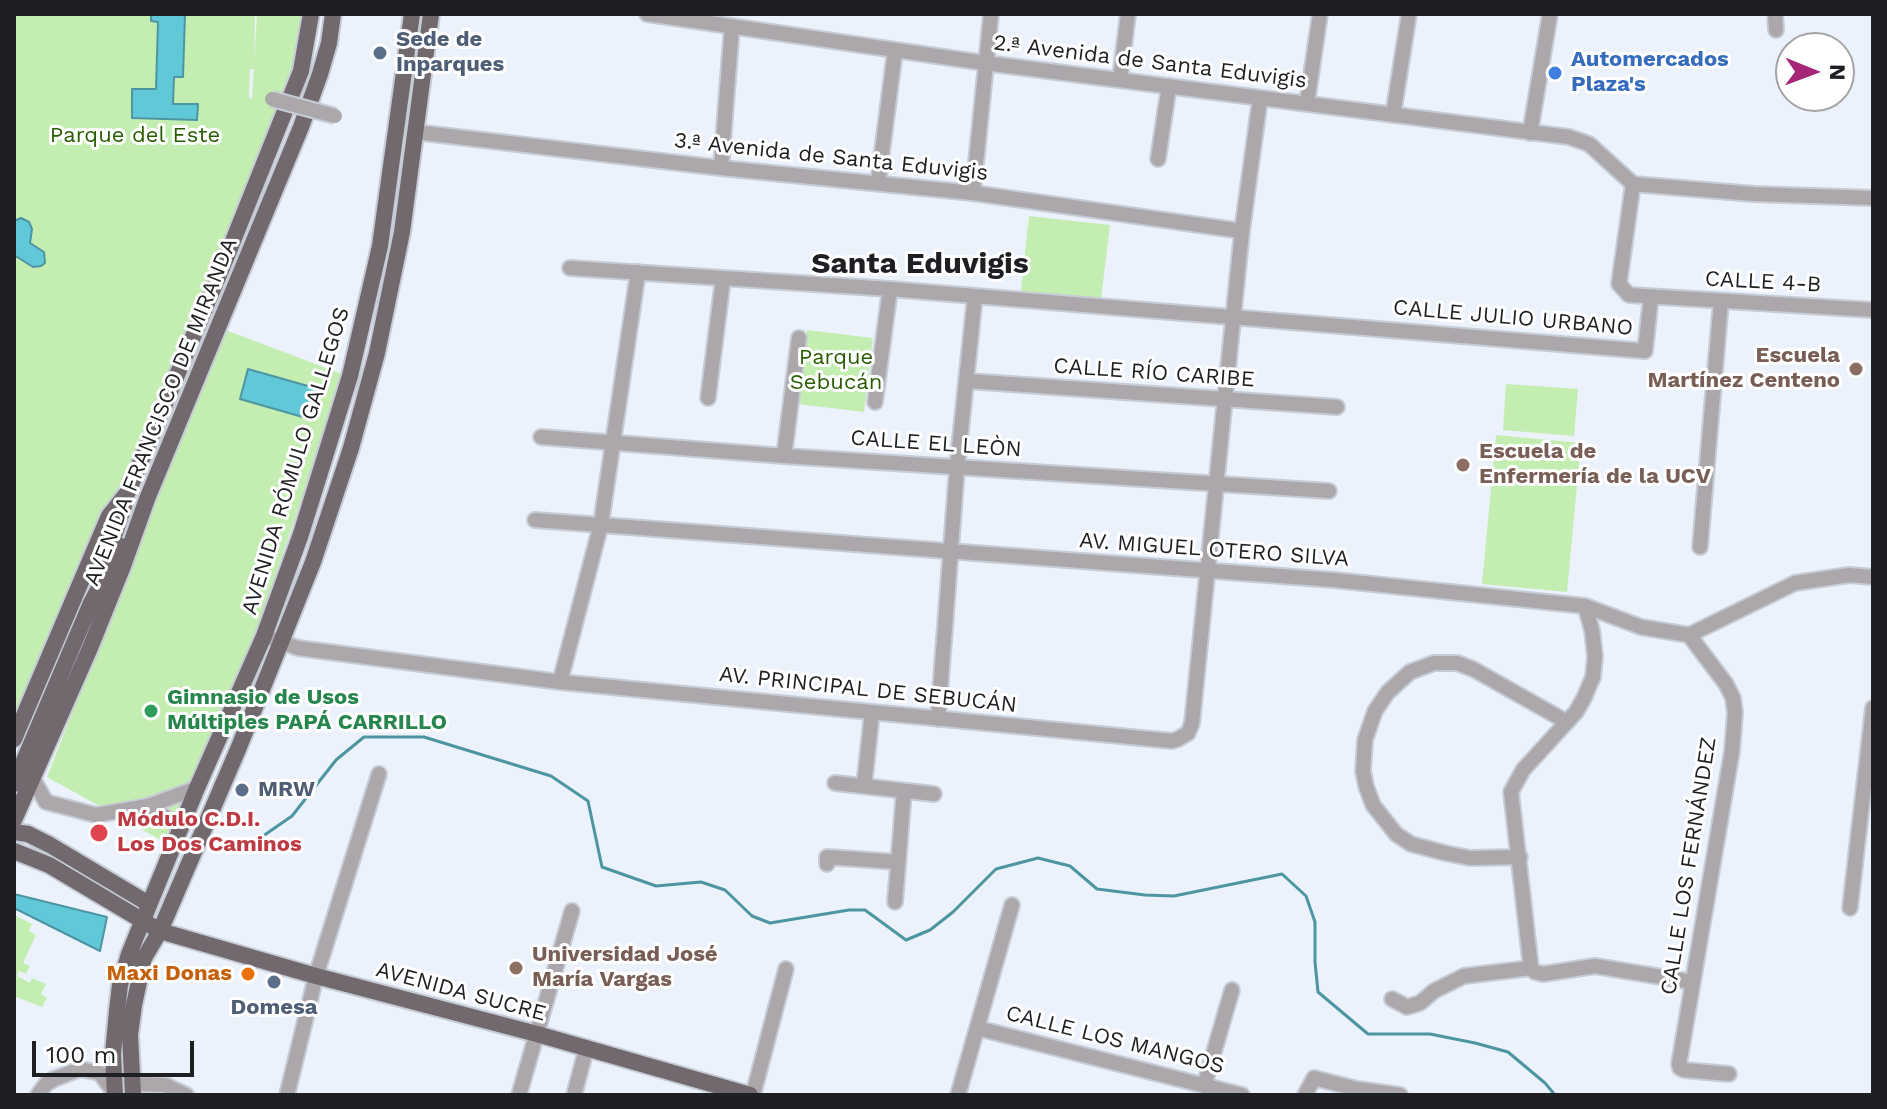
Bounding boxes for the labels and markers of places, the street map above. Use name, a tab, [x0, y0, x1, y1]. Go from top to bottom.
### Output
place label: Sede de Inparques	[396, 27, 504, 78]
marker: Sede de Inparques	[371, 44, 389, 62]
place label: Automercados Plaza's	[1571, 47, 1729, 98]
marker: Automercados Plaza's	[1546, 64, 1564, 82]
place label: Escuela Martínez Centeno	[1648, 343, 1840, 394]
marker: Escuela Martínez Centeno	[1847, 360, 1865, 378]
place label: Escuela de Enfermería de la UCV	[1479, 439, 1711, 490]
marker: Escuela de Enfermería de la UCV	[1454, 456, 1472, 474]
place label: Gimnasio de Usos Múltiples PAPÁ CARRILLO	[167, 685, 447, 736]
marker: Gimnasio de Usos Múltiples PAPÁ CARRILLO	[142, 702, 160, 720]
place label: MRW	[258, 777, 315, 803]
marker: MRW	[233, 781, 251, 799]
place label: Módulo C.D.I. Los Dos Caminos	[117, 807, 302, 858]
marker: Módulo C.D.I. Los Dos Caminos	[88, 822, 110, 844]
place label: Universidad José María Vargas	[532, 942, 718, 994]
marker: Universidad José María Vargas	[507, 959, 525, 977]
place label: Maxi Donas	[107, 961, 232, 987]
marker: Maxi Donas	[239, 965, 257, 983]
marker: Domesa	[265, 973, 283, 991]
place label: Domesa	[231, 995, 317, 1021]

